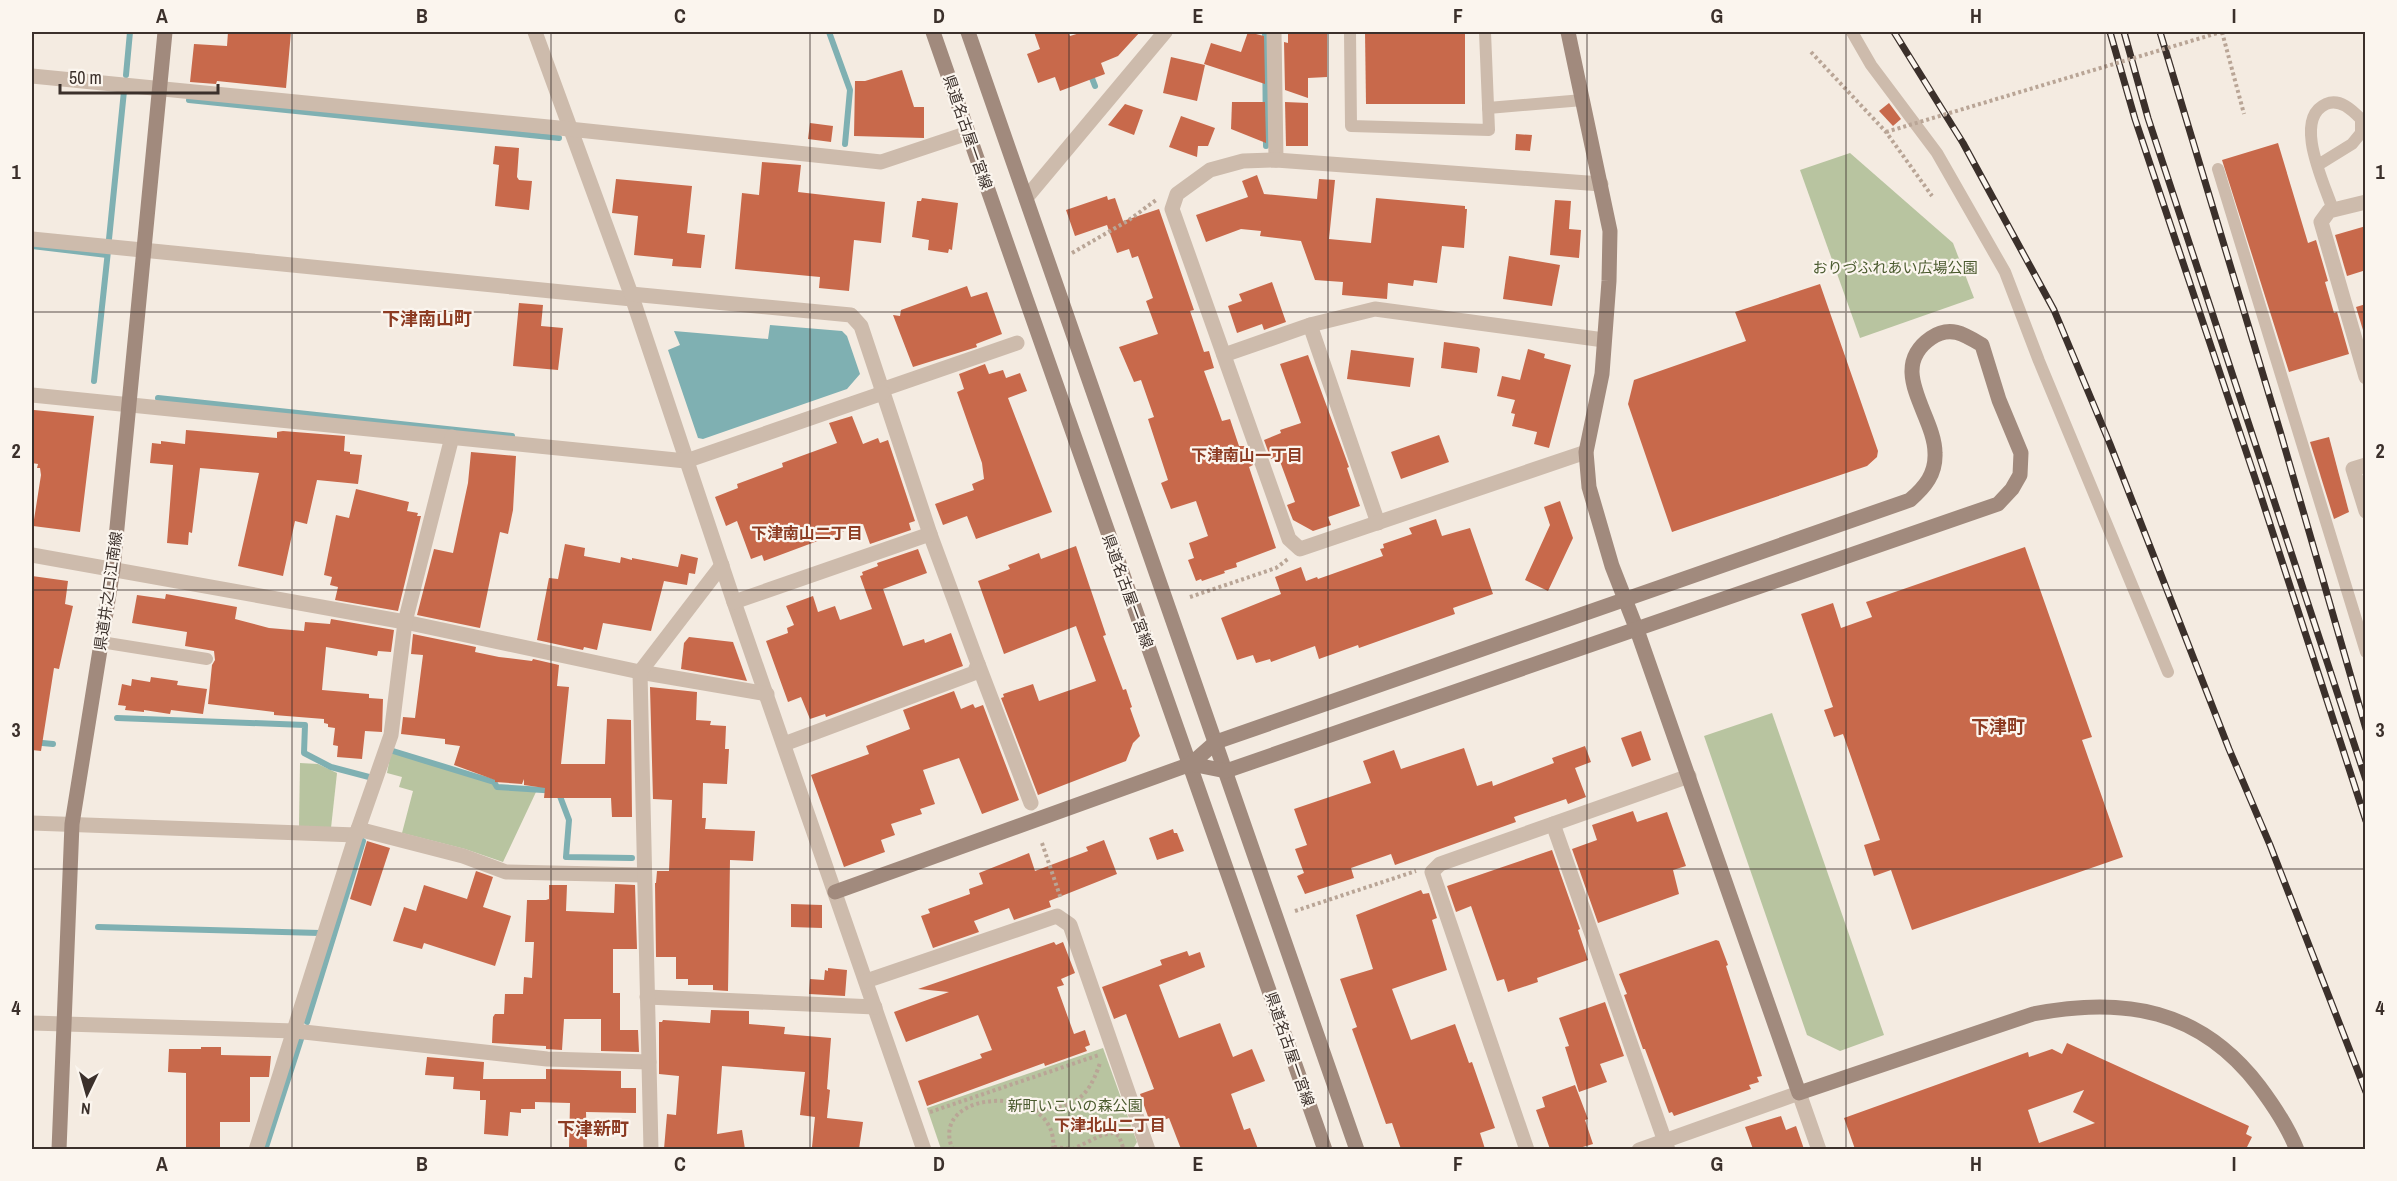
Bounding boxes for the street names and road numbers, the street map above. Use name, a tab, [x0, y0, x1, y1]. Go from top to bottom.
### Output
street label: 県道名古屋一宮線	[939, 72, 997, 192]
street label: 県道井之口江南線	[89, 530, 127, 652]
street label: 県道名古屋一宮線	[1098, 531, 1158, 651]
street label: 県道名古屋一宮線	[1261, 989, 1319, 1109]

